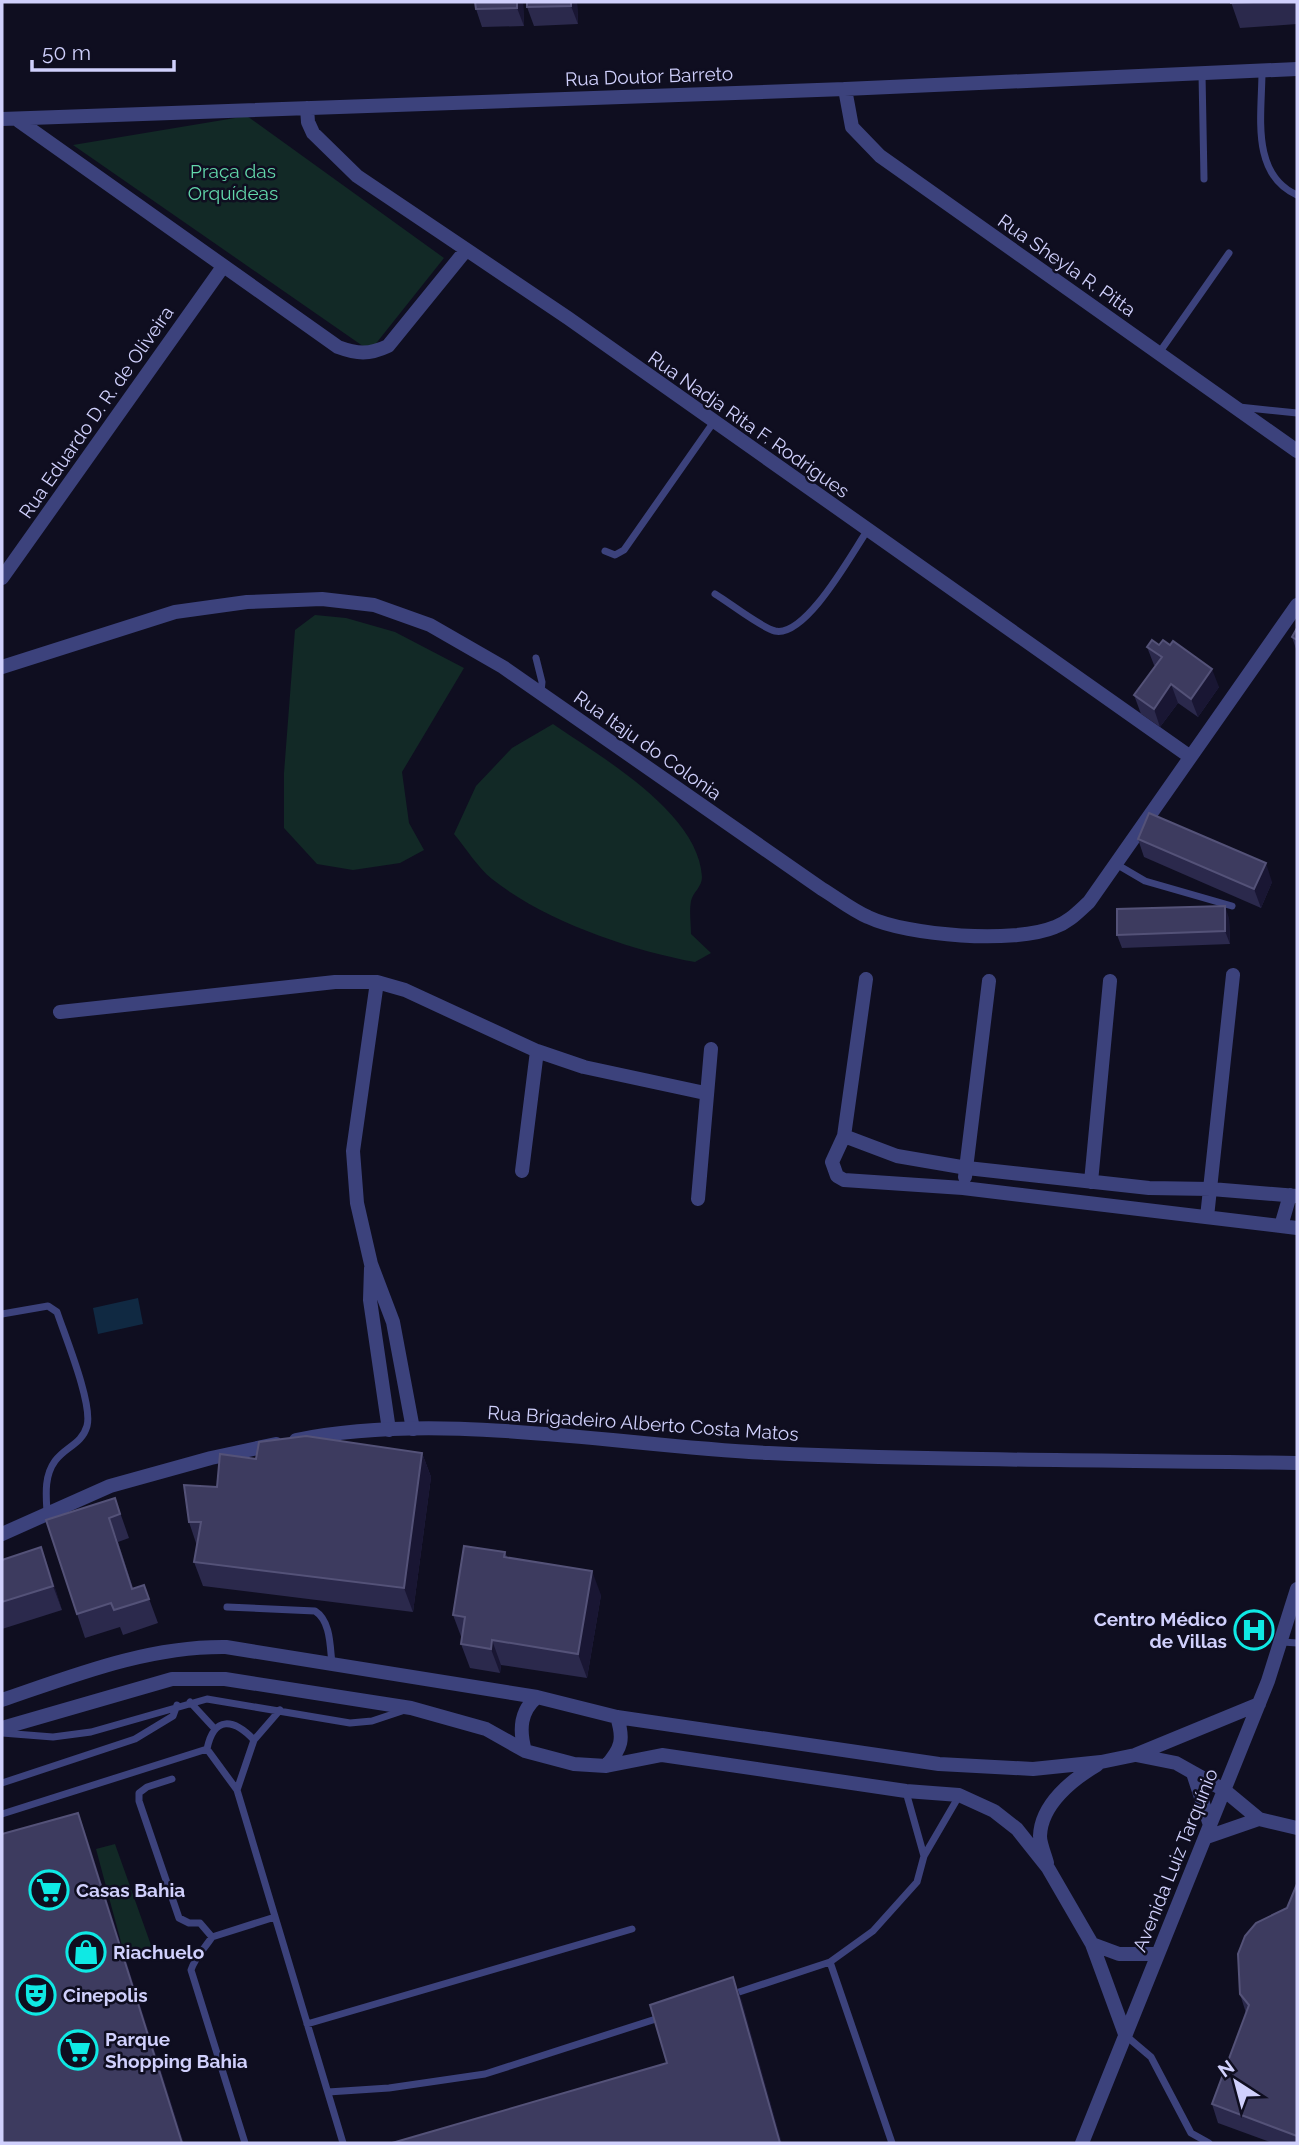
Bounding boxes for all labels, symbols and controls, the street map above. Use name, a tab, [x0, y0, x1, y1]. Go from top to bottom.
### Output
scale bar	[32, 28, 173, 72]
text: 50 m	[42, 40, 91, 65]
street label: Rua Doutor Barreto	[565, 62, 733, 90]
park label: Praça das Orquídeas	[188, 160, 278, 204]
street label: Rua Sheyla R. Pitta	[994, 209, 1140, 321]
street label: Rua Eduardo D. R. de Oliveira	[14, 302, 178, 522]
street label: Rua Nadja Rita F. Rodrigues	[644, 346, 854, 502]
street label: Rua Itaju do Colonia	[570, 686, 726, 804]
street label: Rua Brigadeiro Alberto Costa Matos	[487, 1401, 799, 1445]
place label: Centro Médico de Villas	[1094, 1608, 1227, 1652]
hospital icon: Centro Médico de Villas	[1233, 1609, 1275, 1651]
street label: Avenida Luiz Tarquínio	[1128, 1765, 1222, 1955]
supermarket icon: Casas Bahia	[28, 1869, 70, 1911]
place label: Casas Bahia	[76, 1879, 185, 1901]
shop icon: Riachuelo	[65, 1931, 107, 1973]
place label: Riachuelo	[113, 1941, 204, 1963]
theatre icon: Cinepolis	[15, 1974, 57, 2016]
place label: Cinepolis	[63, 1984, 148, 2006]
place label: Parque Shopping Bahia	[105, 2028, 248, 2072]
supermarket icon: Parque Shopping Bahia	[57, 2029, 99, 2071]
north arrow	[1201, 2047, 1271, 2117]
text: N	[1214, 2055, 1238, 2081]

